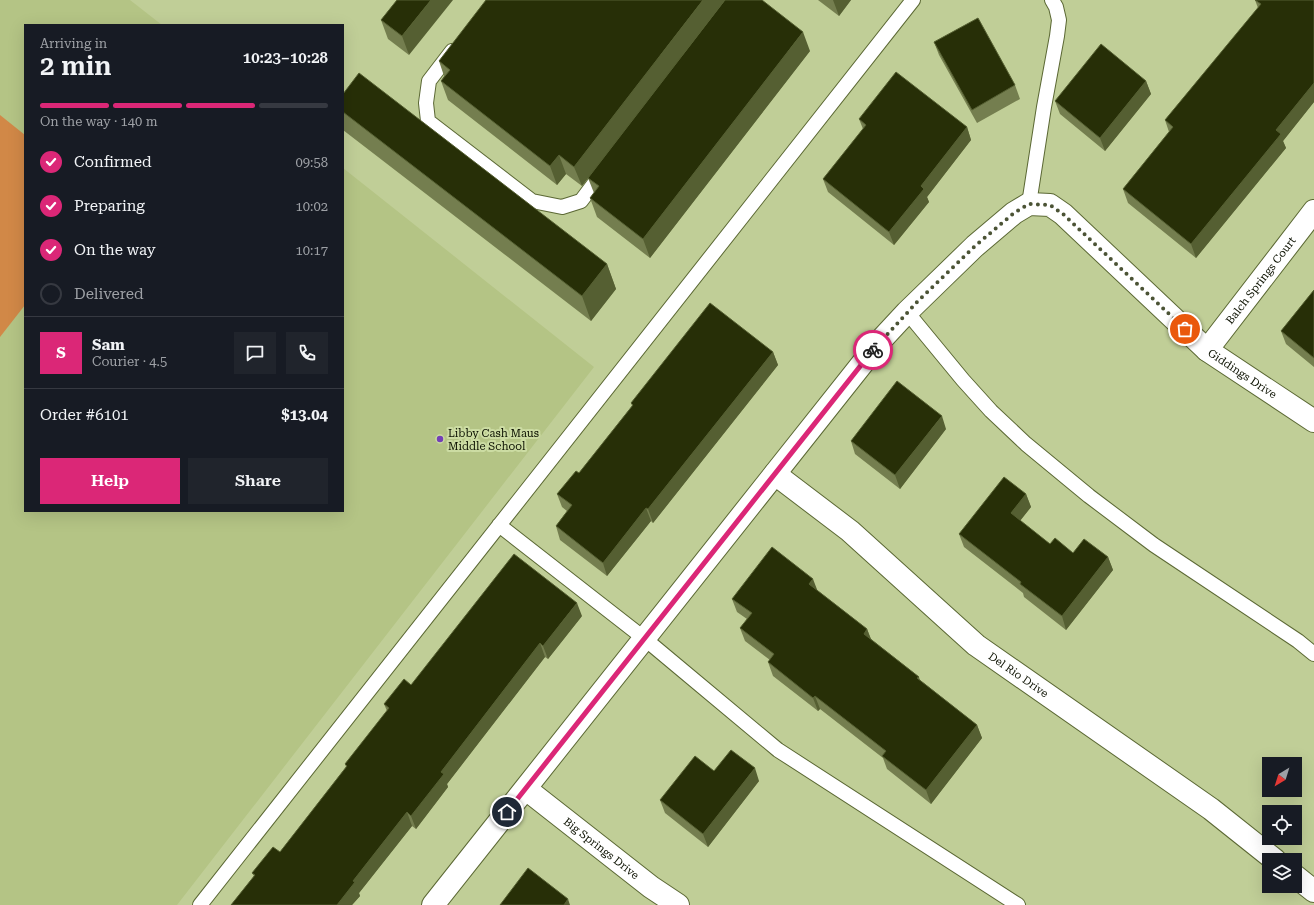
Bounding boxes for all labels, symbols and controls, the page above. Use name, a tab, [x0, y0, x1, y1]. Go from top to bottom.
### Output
text: Arriving in	[40, 36, 107, 51]
text: 10:23–10:28	[243, 49, 328, 67]
text: 2 min	[40, 51, 112, 81]
text: On the way · 140 m	[40, 114, 157, 129]
icon: check	[40, 151, 62, 173]
text: Confirmed	[74, 153, 152, 171]
text: 09:58	[296, 155, 328, 170]
icon: check	[40, 195, 62, 217]
text: Preparing	[74, 197, 145, 215]
text: 10:02	[296, 199, 328, 214]
street label: Balch Springs Court	[1223, 234, 1299, 327]
icon: check	[40, 239, 62, 261]
text: On the way	[74, 241, 156, 259]
text: 10:17	[296, 243, 328, 258]
text: Delivered	[74, 285, 144, 303]
pin	[1168, 312, 1202, 346]
icon: bag	[1174, 318, 1196, 340]
courier	[853, 330, 893, 370]
button: chat	[234, 332, 276, 374]
button: phone	[286, 332, 328, 374]
text: Sam	[92, 336, 125, 354]
icon: bike	[862, 339, 884, 361]
text: S	[56, 344, 66, 362]
street label: Giddings Drive	[1205, 346, 1279, 401]
text: Courier · 4.5	[92, 354, 167, 369]
text: Order #6101	[40, 406, 129, 424]
text: $13.04	[281, 406, 328, 424]
place label: Libby Cash Maus Middle School	[448, 427, 539, 453]
marker: Libby Cash Maus Middle School	[435, 434, 445, 444]
button: Help	[40, 458, 180, 504]
button: Share	[188, 458, 328, 504]
street label: Del Rio Drive	[986, 650, 1051, 701]
north arrow	[1262, 757, 1302, 797]
map controls	[1262, 757, 1302, 893]
pin	[490, 795, 524, 829]
icon: home	[496, 801, 518, 823]
button: locate	[1262, 805, 1302, 845]
street label: Big Springs Drive	[561, 815, 642, 882]
button: layers	[1262, 853, 1302, 893]

